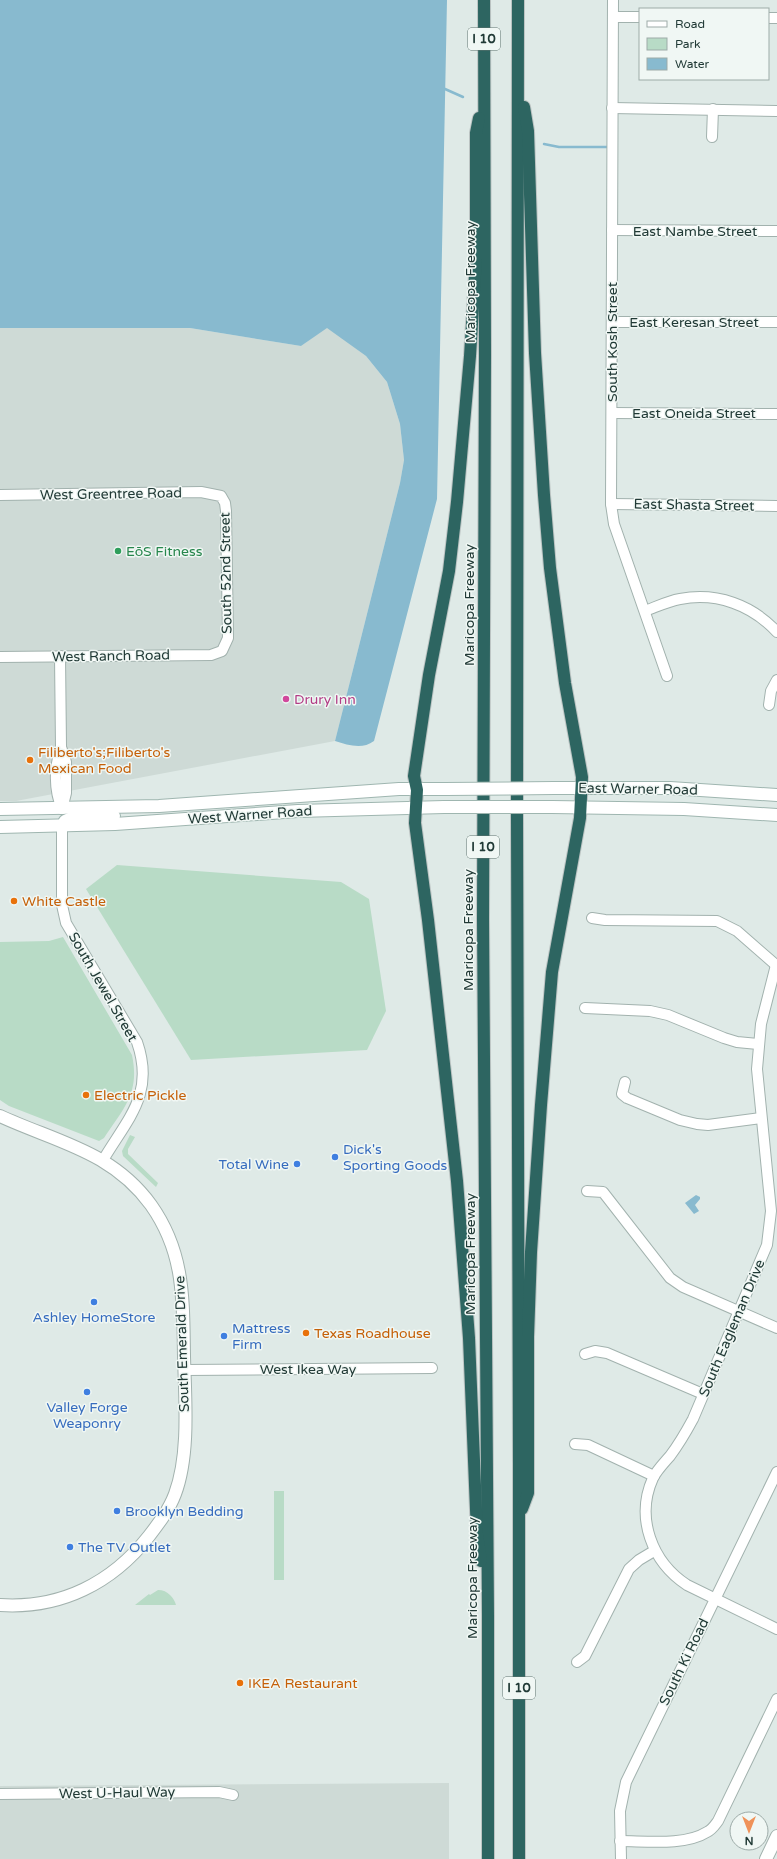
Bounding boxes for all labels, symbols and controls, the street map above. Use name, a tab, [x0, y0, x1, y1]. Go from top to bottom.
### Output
legend	[639, 8, 769, 80]
text: Road	[675, 17, 705, 31]
road number: I 10	[468, 28, 500, 50]
text: Park	[675, 37, 701, 51]
text: Water	[675, 57, 710, 71]
street label: Maricopa Freeway	[462, 221, 479, 343]
street label: East Nambe Street	[633, 223, 758, 240]
street label: South Kosh Street	[604, 281, 621, 402]
street label: East Keresan Street	[629, 314, 759, 331]
street label: East Oneida Street	[632, 405, 757, 422]
street label: West Greentree Road	[40, 484, 182, 504]
street label: East Shasta Street	[633, 495, 755, 515]
street label: South 52nd Street	[216, 511, 236, 634]
place label: EōS Fitness	[126, 543, 203, 560]
street label: Maricopa Freeway	[461, 544, 478, 666]
marker: EōS Fitness	[113, 546, 123, 556]
street label: West Ranch Road	[52, 646, 170, 666]
place label: Drury Inn	[294, 691, 356, 708]
marker: Drury Inn	[281, 694, 291, 704]
place label: Filiberto's;Filiberto's Mexican Food	[38, 744, 171, 777]
marker: Filiberto's;Filiberto's Mexican Food	[25, 755, 35, 765]
street label: East Warner Road	[578, 779, 698, 799]
street label: West Warner Road	[187, 802, 313, 828]
road number: I 10	[467, 836, 499, 858]
street label: Maricopa Freeway	[460, 869, 477, 991]
place label: White Castle	[22, 893, 106, 910]
marker: White Castle	[9, 896, 19, 906]
street label: South Jewel Street	[65, 929, 142, 1045]
place label: Electric Pickle	[94, 1087, 186, 1104]
marker: Electric Pickle	[81, 1090, 91, 1100]
place label: Dick's Sporting Goods	[343, 1141, 448, 1174]
marker: Dick's Sporting Goods	[330, 1152, 340, 1162]
place label: Total Wine	[219, 1156, 289, 1173]
marker: Total Wine	[292, 1159, 302, 1169]
street label: Maricopa Freeway	[462, 1193, 479, 1315]
street label: South Eagleman Drive	[695, 1257, 769, 1399]
street label: South Emerald Drive	[171, 1275, 193, 1412]
marker: Ashley HomeStore	[89, 1297, 99, 1307]
place label: Ashley HomeStore	[33, 1309, 155, 1326]
place label: Mattress Firm	[232, 1320, 291, 1353]
place label: Texas Roadhouse	[314, 1325, 431, 1342]
marker: Texas Roadhouse	[301, 1328, 311, 1338]
marker: Mattress Firm	[219, 1331, 229, 1341]
street label: West Ikea Way	[260, 1361, 357, 1378]
marker: Valley Forge Weaponry	[82, 1387, 92, 1397]
place label: Valley Forge Weaponry	[46, 1399, 128, 1432]
place label: Brooklyn Bedding	[125, 1503, 244, 1520]
marker: Brooklyn Bedding	[112, 1506, 122, 1516]
street label: Maricopa Freeway	[464, 1517, 481, 1639]
place label: The TV Outlet	[78, 1539, 171, 1556]
marker: The TV Outlet	[65, 1542, 75, 1552]
street label: South Ki Road	[656, 1616, 712, 1708]
place label: IKEA Restaurant	[248, 1675, 358, 1692]
road number: I 10	[503, 1677, 535, 1699]
marker: IKEA Restaurant	[235, 1678, 245, 1688]
street label: West U-Haul Way	[59, 1783, 176, 1803]
north arrow	[729, 1811, 769, 1851]
text: N	[745, 1834, 753, 1847]

